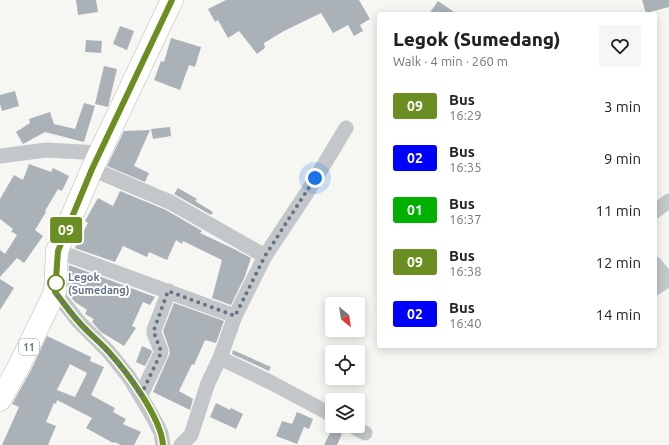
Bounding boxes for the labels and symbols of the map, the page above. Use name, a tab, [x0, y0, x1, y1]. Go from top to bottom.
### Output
your location	[305, 168, 325, 188]
line badge: 09	[48, 217, 84, 243]
place label: Legok (Sumedang)	[68, 271, 129, 297]
marker: Legok (Sumedang)	[47, 274, 65, 292]
north arrow	[325, 297, 365, 337]
road number: 11	[19, 339, 39, 355]

